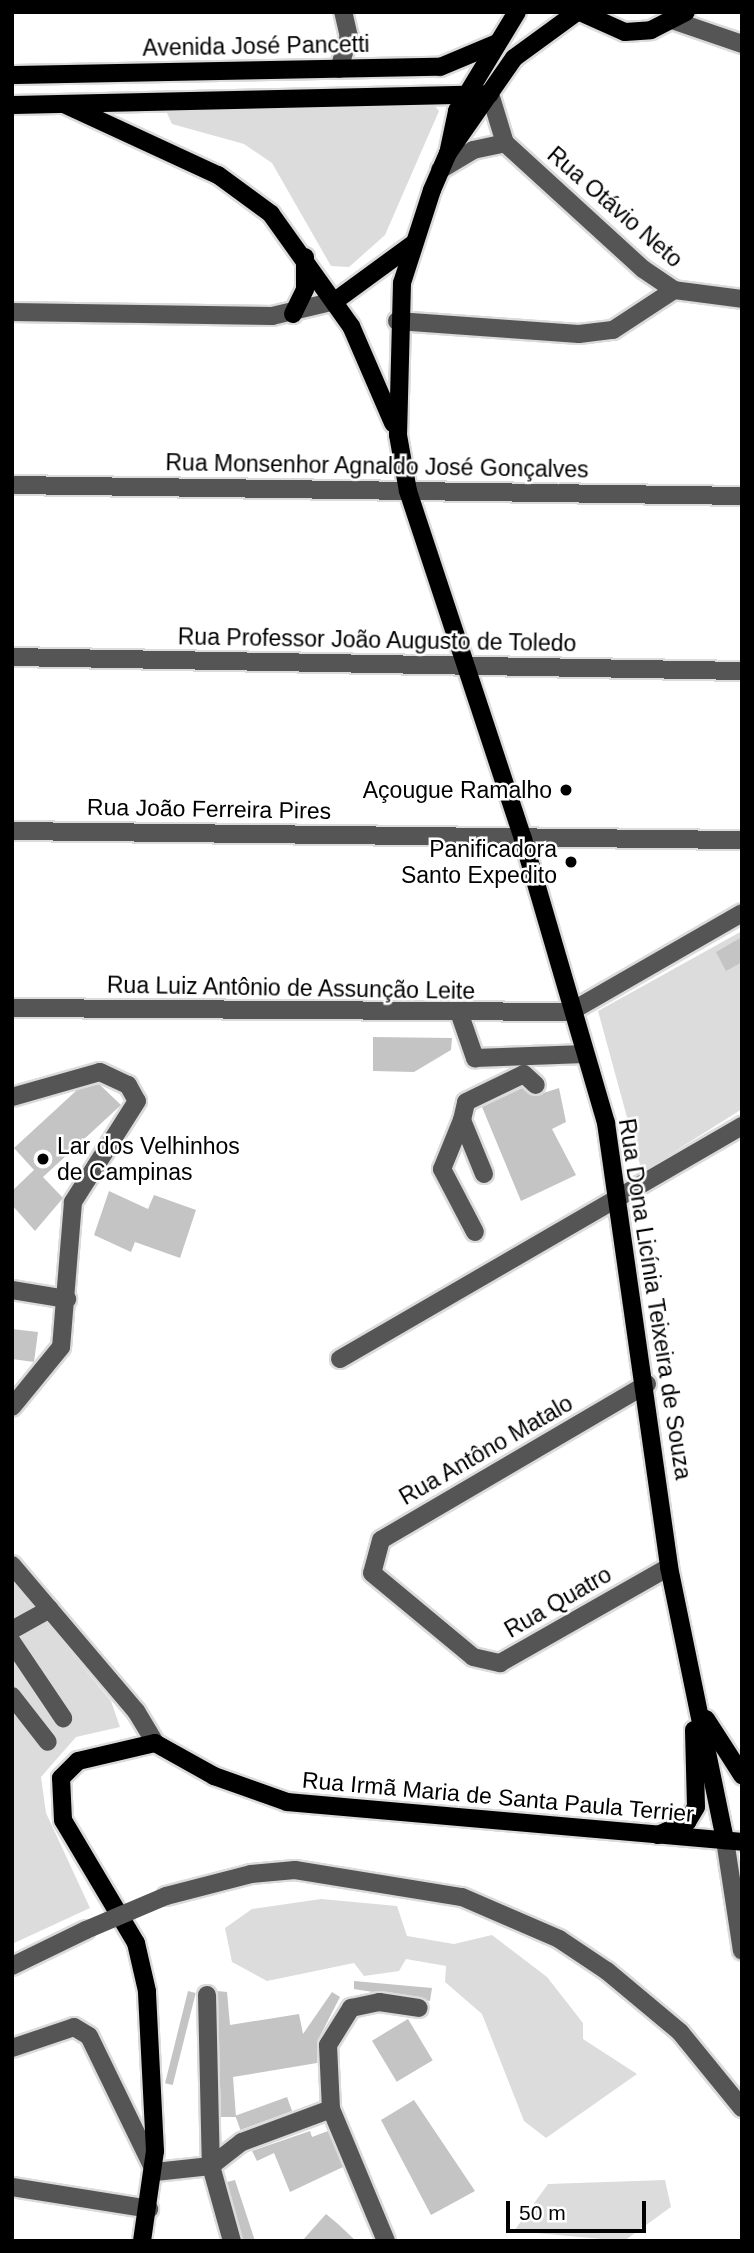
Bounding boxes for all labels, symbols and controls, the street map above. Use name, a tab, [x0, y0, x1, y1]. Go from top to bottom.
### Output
street label: Avenida José Pancetti	[142, 30, 370, 62]
street label: Rua Otávio Neto	[542, 141, 688, 273]
street label: Rua Monsenhor Agnaldo José Gonçalves	[165, 448, 589, 484]
street label: Rua Professor João Augusto de Toledo	[177, 623, 577, 657]
place label: Açougue Ramalho	[363, 776, 552, 804]
marker: Açougue Ramalho	[558, 782, 574, 798]
street label: Rua João Ferreira Pires	[87, 793, 331, 825]
place label: Panificadora Santo Expedito	[401, 835, 557, 889]
marker: Panificadora Santo Expedito	[563, 854, 579, 870]
street label: Rua Luiz Antônio de Assunção Leite	[105, 971, 477, 1005]
street label: Rua Dona Licínia Teixeira de Souza	[613, 1116, 697, 1482]
place label: Lar dos Velhinhos de Campinas	[57, 1132, 240, 1186]
marker: Lar dos Velhinhos de Campinas	[35, 1151, 51, 1167]
street label: Rua Antôno Matalo	[394, 1389, 578, 1511]
street label: Rua Quatro	[500, 1560, 616, 1644]
street label: Rua Irmã Maria de Santa Paula Terrier	[301, 1766, 695, 1828]
scale bar	[509, 2186, 649, 2230]
text: 50 m	[519, 2201, 566, 2224]

